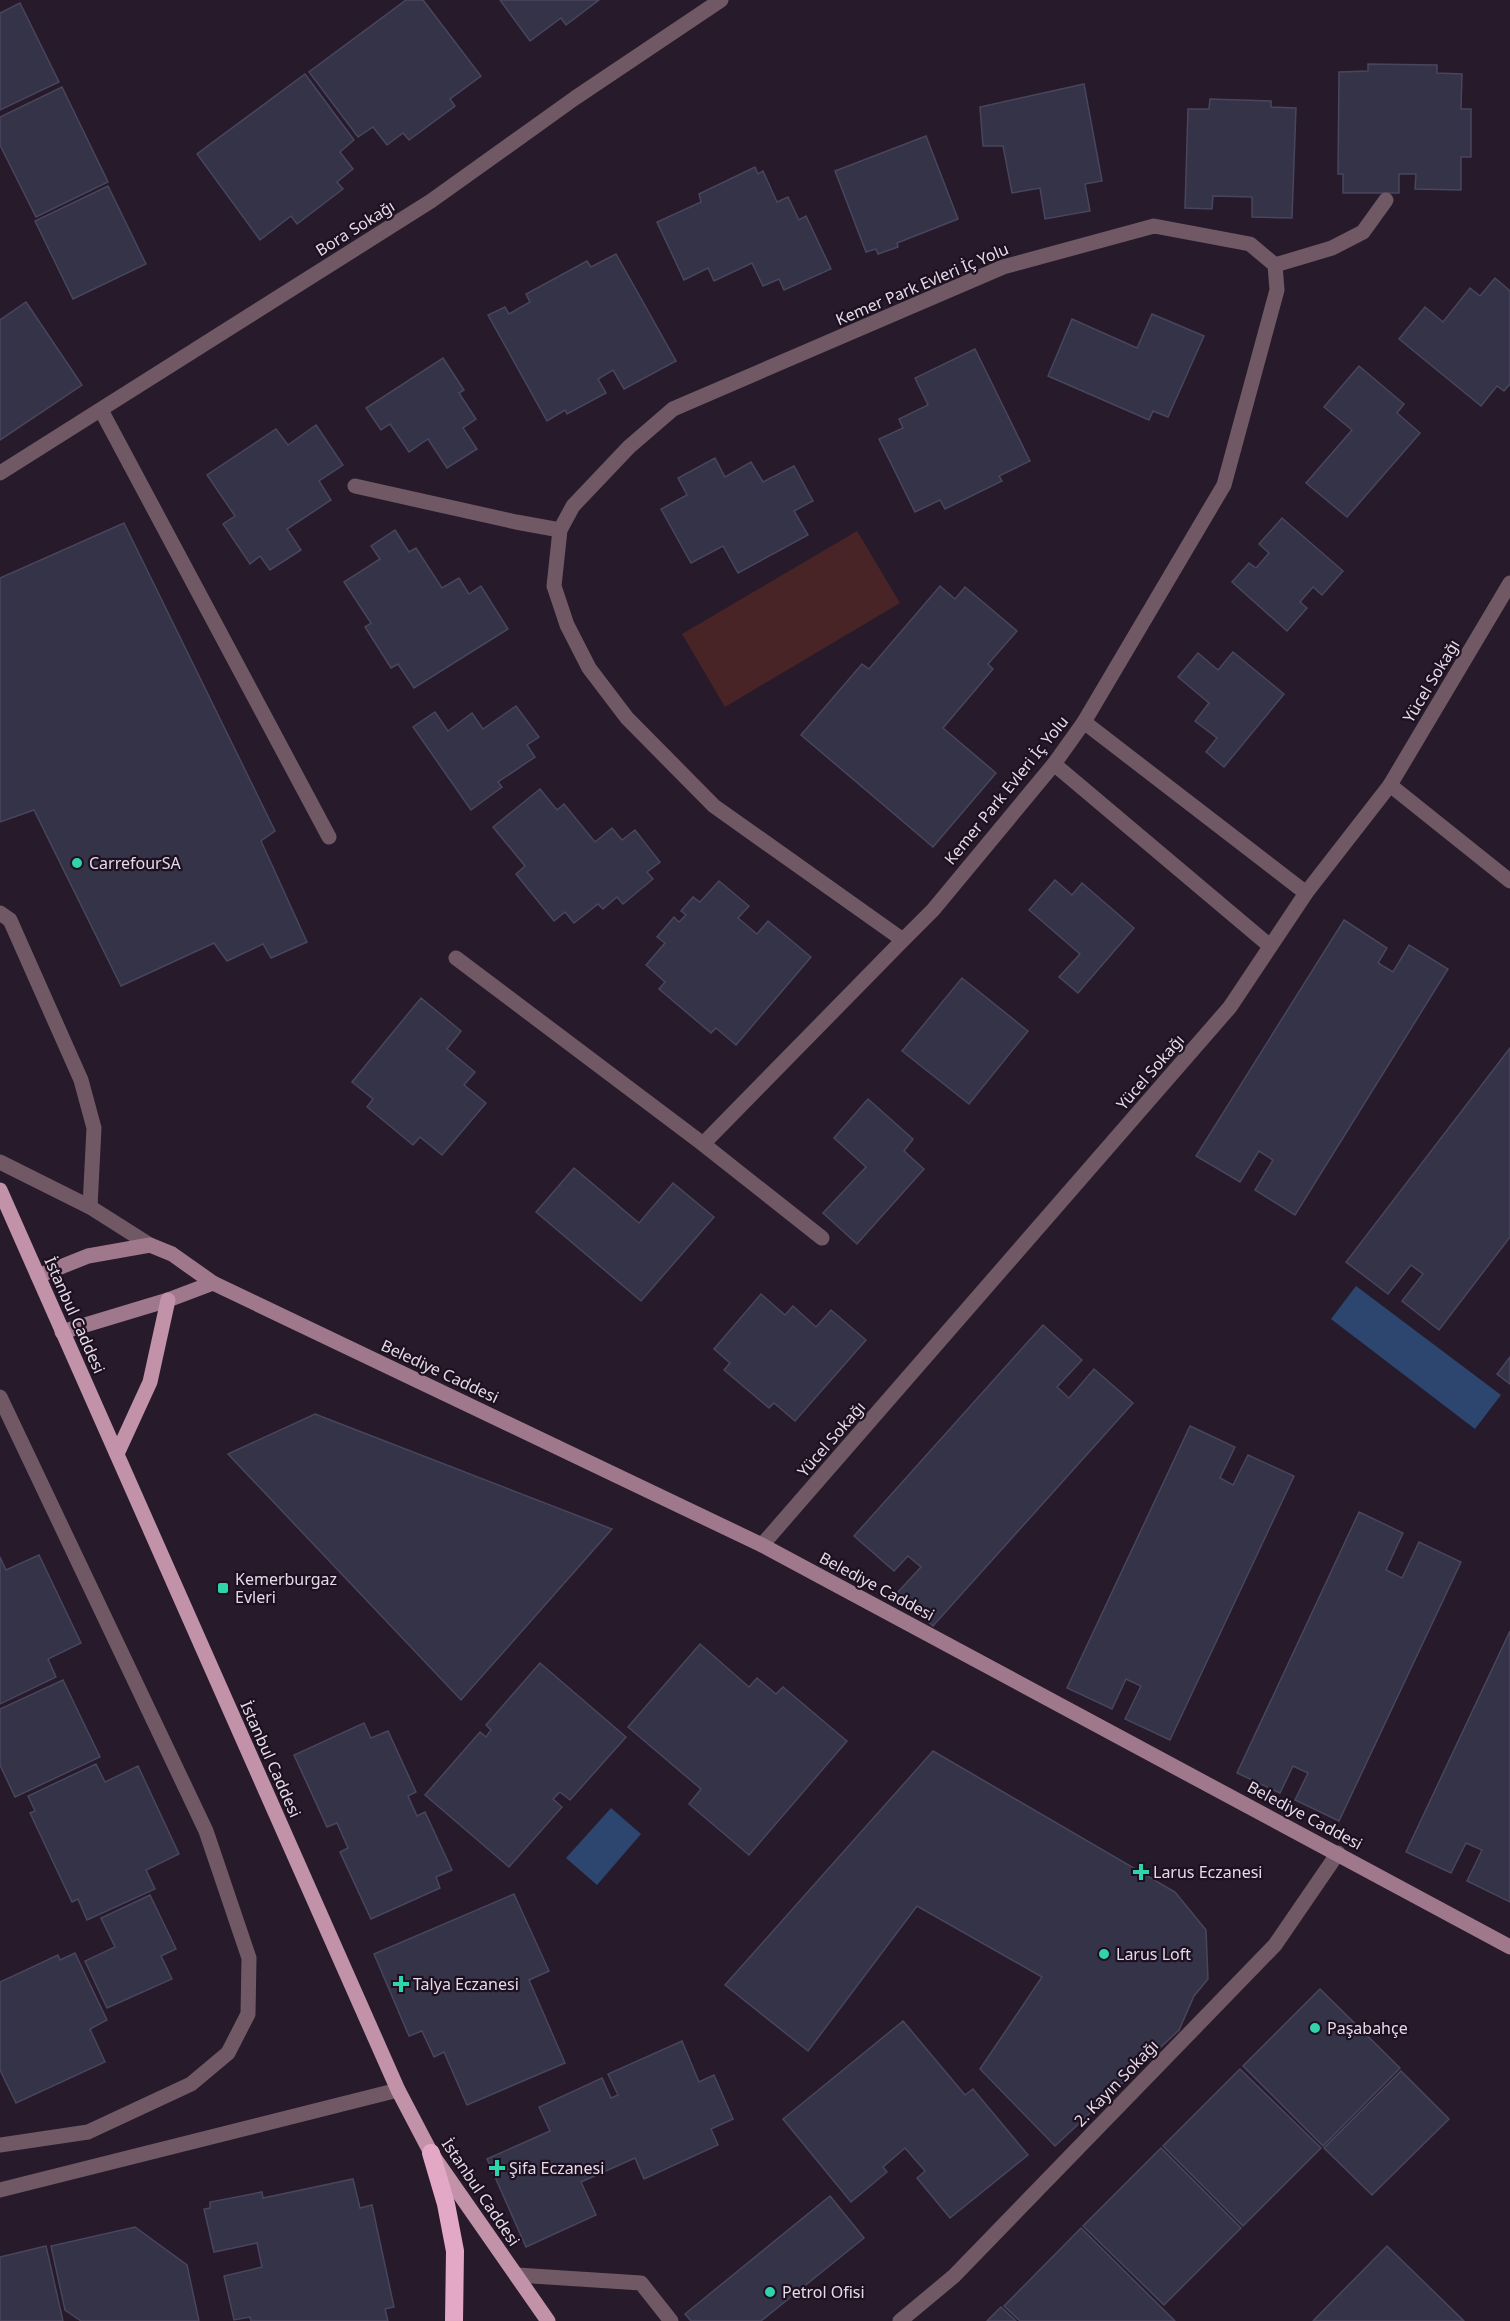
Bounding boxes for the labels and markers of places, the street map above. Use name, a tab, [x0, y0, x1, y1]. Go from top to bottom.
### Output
place label: CarrefourSA	[89, 852, 181, 874]
marker: CarrefourSA	[70, 856, 84, 870]
place label: Kemerburgaz Evleri	[235, 1568, 337, 1608]
marker: Kemerburgaz Evleri	[216, 1581, 230, 1595]
place label: Larus Eczanesi	[1153, 1861, 1262, 1883]
marker: Larus Eczanesi	[1134, 1865, 1148, 1879]
place label: Larus Loft	[1116, 1943, 1191, 1965]
marker: Larus Loft	[1097, 1947, 1111, 1961]
place label: Talya Eczanesi	[413, 1973, 519, 1995]
marker: Talya Eczanesi	[394, 1977, 408, 1991]
place label: Paşabahçe	[1327, 2017, 1408, 2039]
marker: Paşabahçe	[1308, 2021, 1322, 2035]
place label: Şifa Eczanesi	[509, 2157, 604, 2179]
marker: Şifa Eczanesi	[490, 2161, 504, 2175]
place label: Petrol Ofisi	[782, 2281, 865, 2303]
marker: Petrol Ofisi	[763, 2285, 777, 2299]

